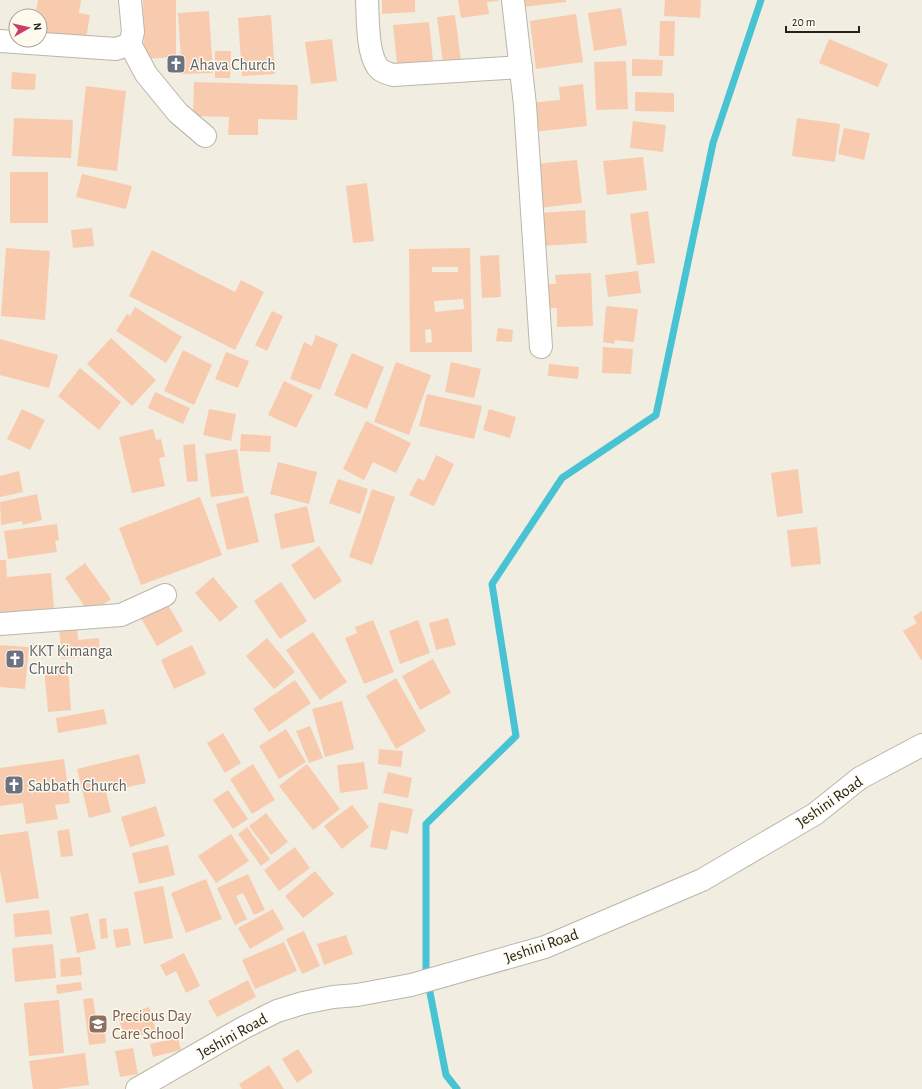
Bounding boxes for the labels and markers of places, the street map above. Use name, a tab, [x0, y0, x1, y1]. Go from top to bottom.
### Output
church icon: Ahava Church	[165, 53, 187, 75]
place label: Ahava Church	[190, 57, 276, 73]
place label: KKT Kimanga Church	[29, 643, 113, 677]
church icon: KKT Kimanga Church	[4, 648, 26, 670]
church icon: Sabbath Church	[3, 774, 25, 796]
place label: Sabbath Church	[28, 778, 127, 794]
place label: Precious Day Care School	[112, 1008, 192, 1042]
school or university icon: Precious Day Care School	[87, 1013, 109, 1035]

